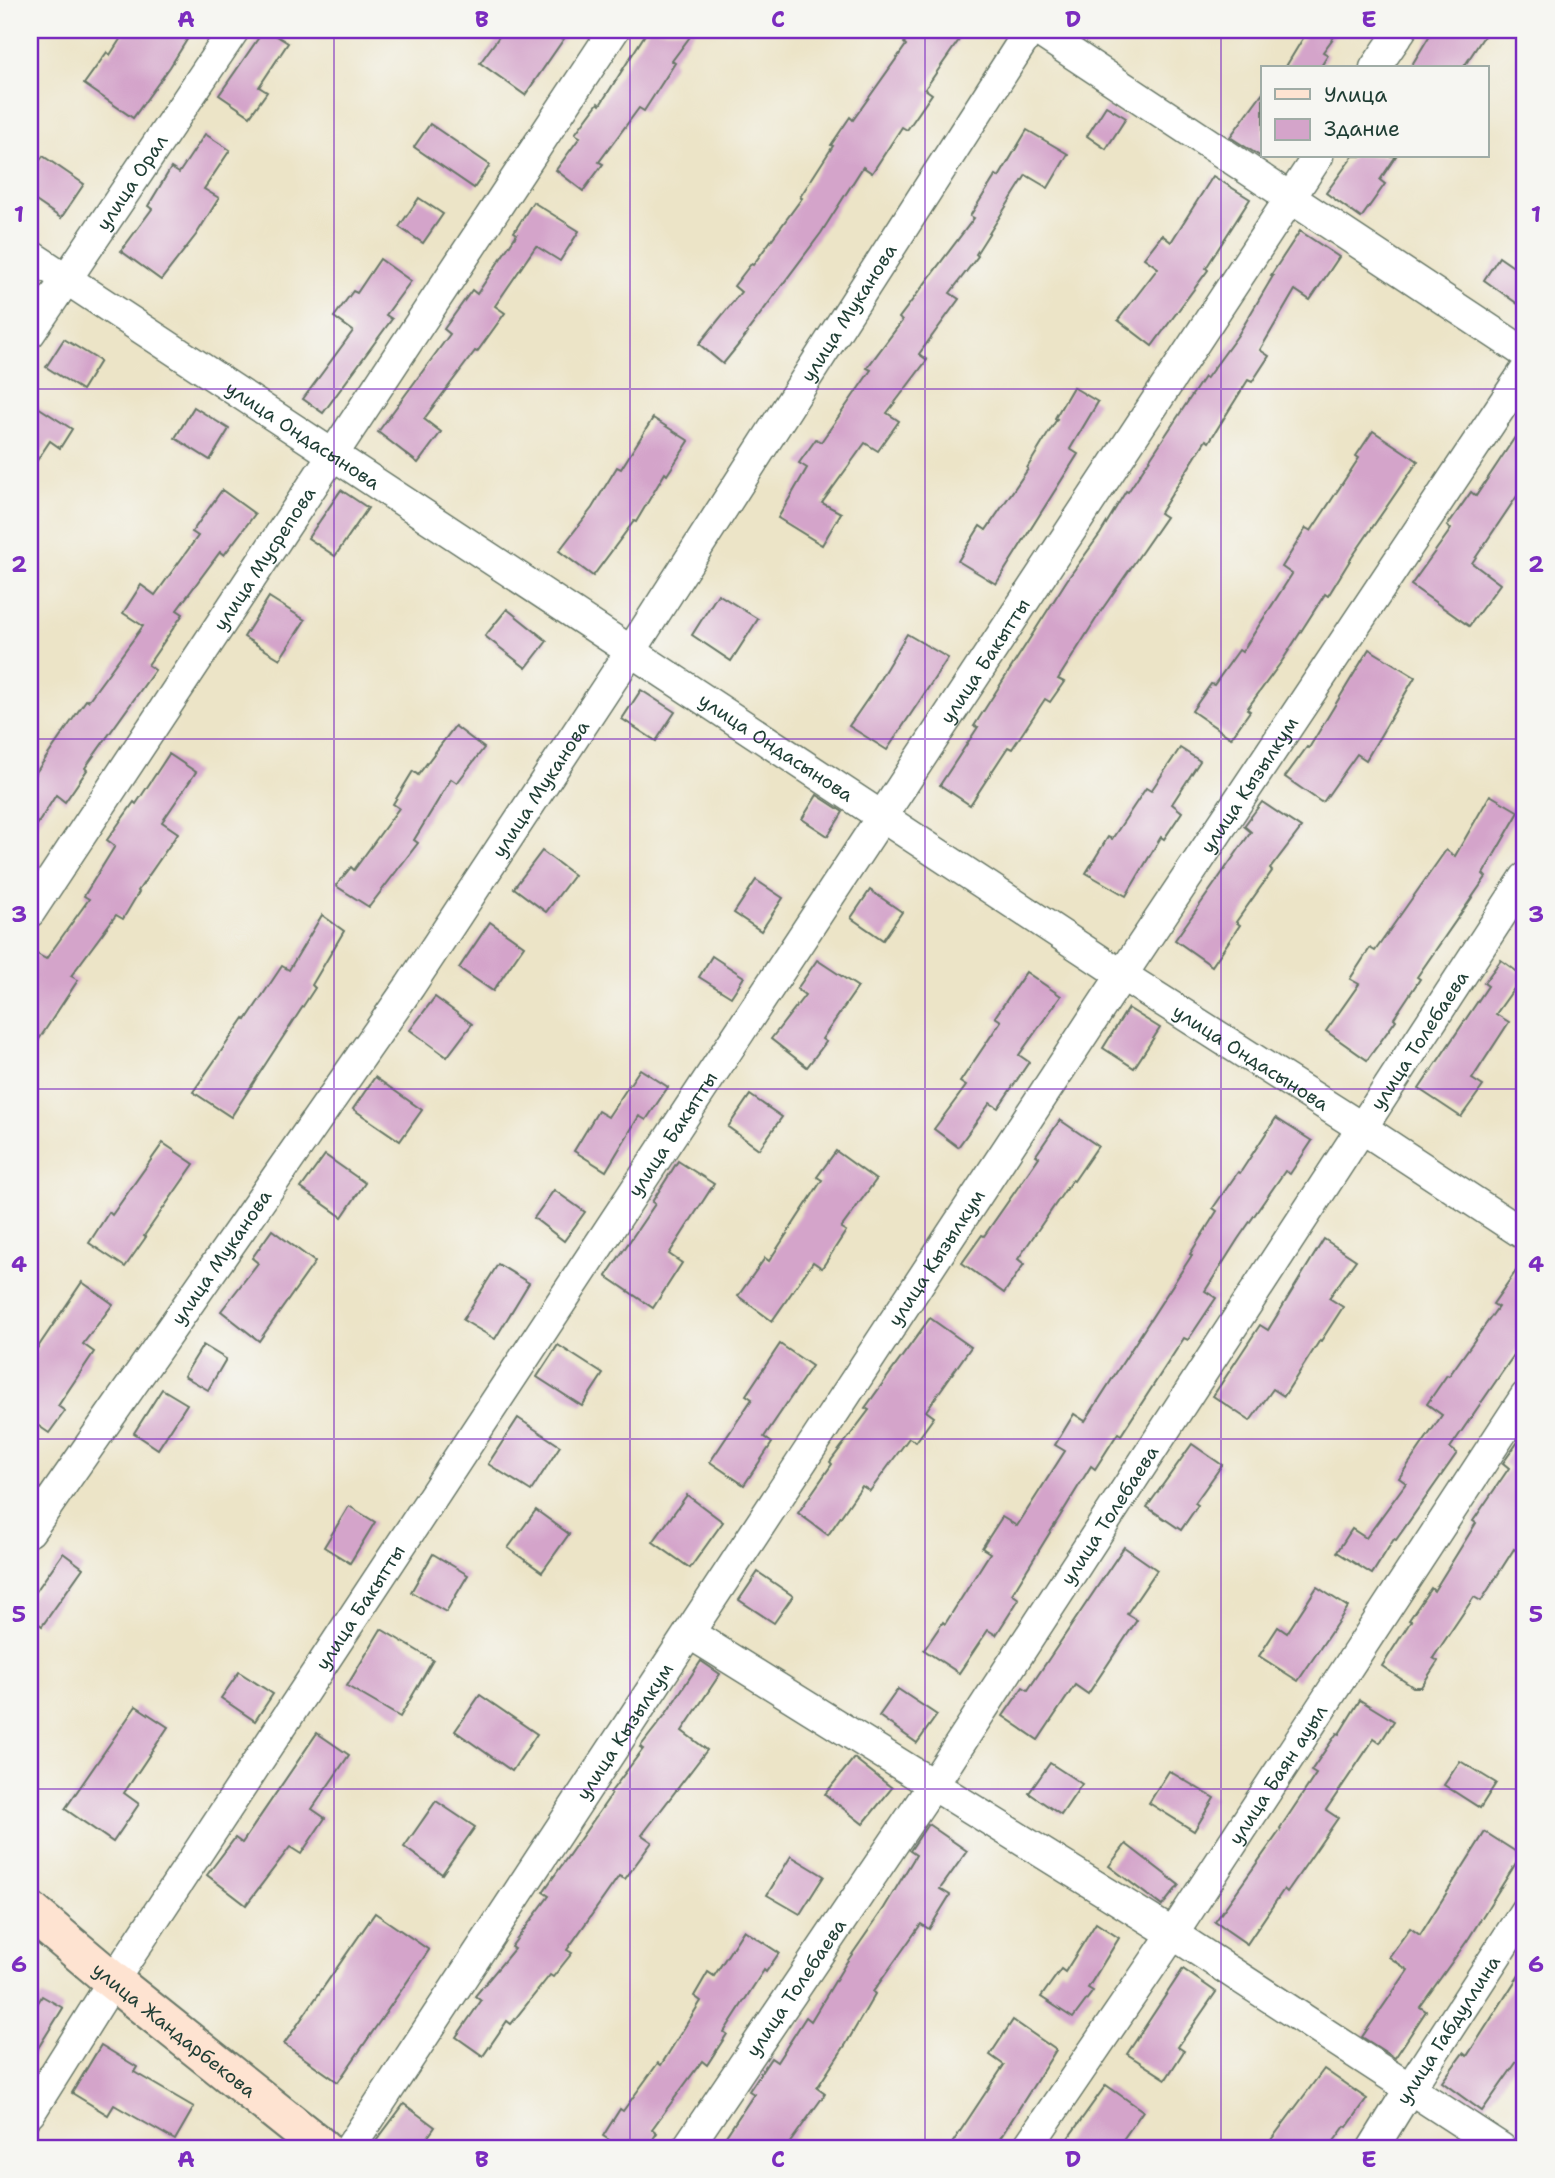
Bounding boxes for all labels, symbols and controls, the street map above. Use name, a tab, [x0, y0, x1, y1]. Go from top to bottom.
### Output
text: A	[177, 4, 195, 34]
text: B	[475, 4, 489, 34]
text: C	[771, 4, 785, 34]
text: D	[1065, 4, 1081, 34]
text: E	[1361, 4, 1377, 34]
legend	[1261, 66, 1488, 158]
text: Улица	[1324, 81, 1387, 109]
text: Здание	[1324, 115, 1400, 143]
street label: улица Орал	[90, 129, 173, 235]
text: 1	[14, 199, 24, 229]
text: 1	[1531, 199, 1541, 229]
street label: улица Муканова	[795, 239, 902, 386]
street label: улица Ондасынова	[221, 375, 385, 495]
street label: улица Мусрепова	[207, 481, 321, 635]
text: 2	[11, 549, 27, 579]
text: 2	[1528, 549, 1544, 579]
street label: улица Бакытты	[934, 593, 1035, 728]
street label: улица Ондасынова	[694, 687, 859, 807]
street label: улица Кызылкум	[1194, 712, 1304, 858]
street label: улица Муканова	[486, 715, 595, 862]
text: 3	[11, 899, 27, 929]
text: 3	[1528, 899, 1544, 929]
street label: улица Толебаева	[1365, 965, 1474, 1115]
street label: улица Ондасынова	[1168, 998, 1334, 1116]
street label: улица Бакытты	[622, 1066, 723, 1201]
street label: улица Муканова	[165, 1184, 277, 1330]
street label: улица Кызылкум	[882, 1184, 990, 1331]
text: 4	[11, 1249, 27, 1279]
text: 4	[1528, 1249, 1544, 1279]
street label: улица Толебаева	[1055, 1440, 1164, 1589]
street label: улица Бакытты	[309, 1540, 410, 1675]
text: 5	[12, 1599, 26, 1629]
text: 5	[1529, 1599, 1543, 1629]
street label: улица Кызылкум	[570, 1658, 679, 1804]
street label: улица Баян ауыл	[1223, 1699, 1333, 1849]
street label: улица Толебаева	[740, 1913, 852, 2061]
text: 6	[11, 1949, 27, 1979]
text: 6	[1528, 1949, 1544, 1979]
street label: улица Габдуллина	[1390, 1950, 1506, 2109]
street label: улица Жандарбекова	[87, 1957, 261, 2103]
text: A	[177, 2144, 195, 2174]
text: B	[475, 2144, 489, 2174]
text: C	[771, 2144, 785, 2174]
text: D	[1065, 2144, 1081, 2174]
text: E	[1361, 2144, 1377, 2174]

